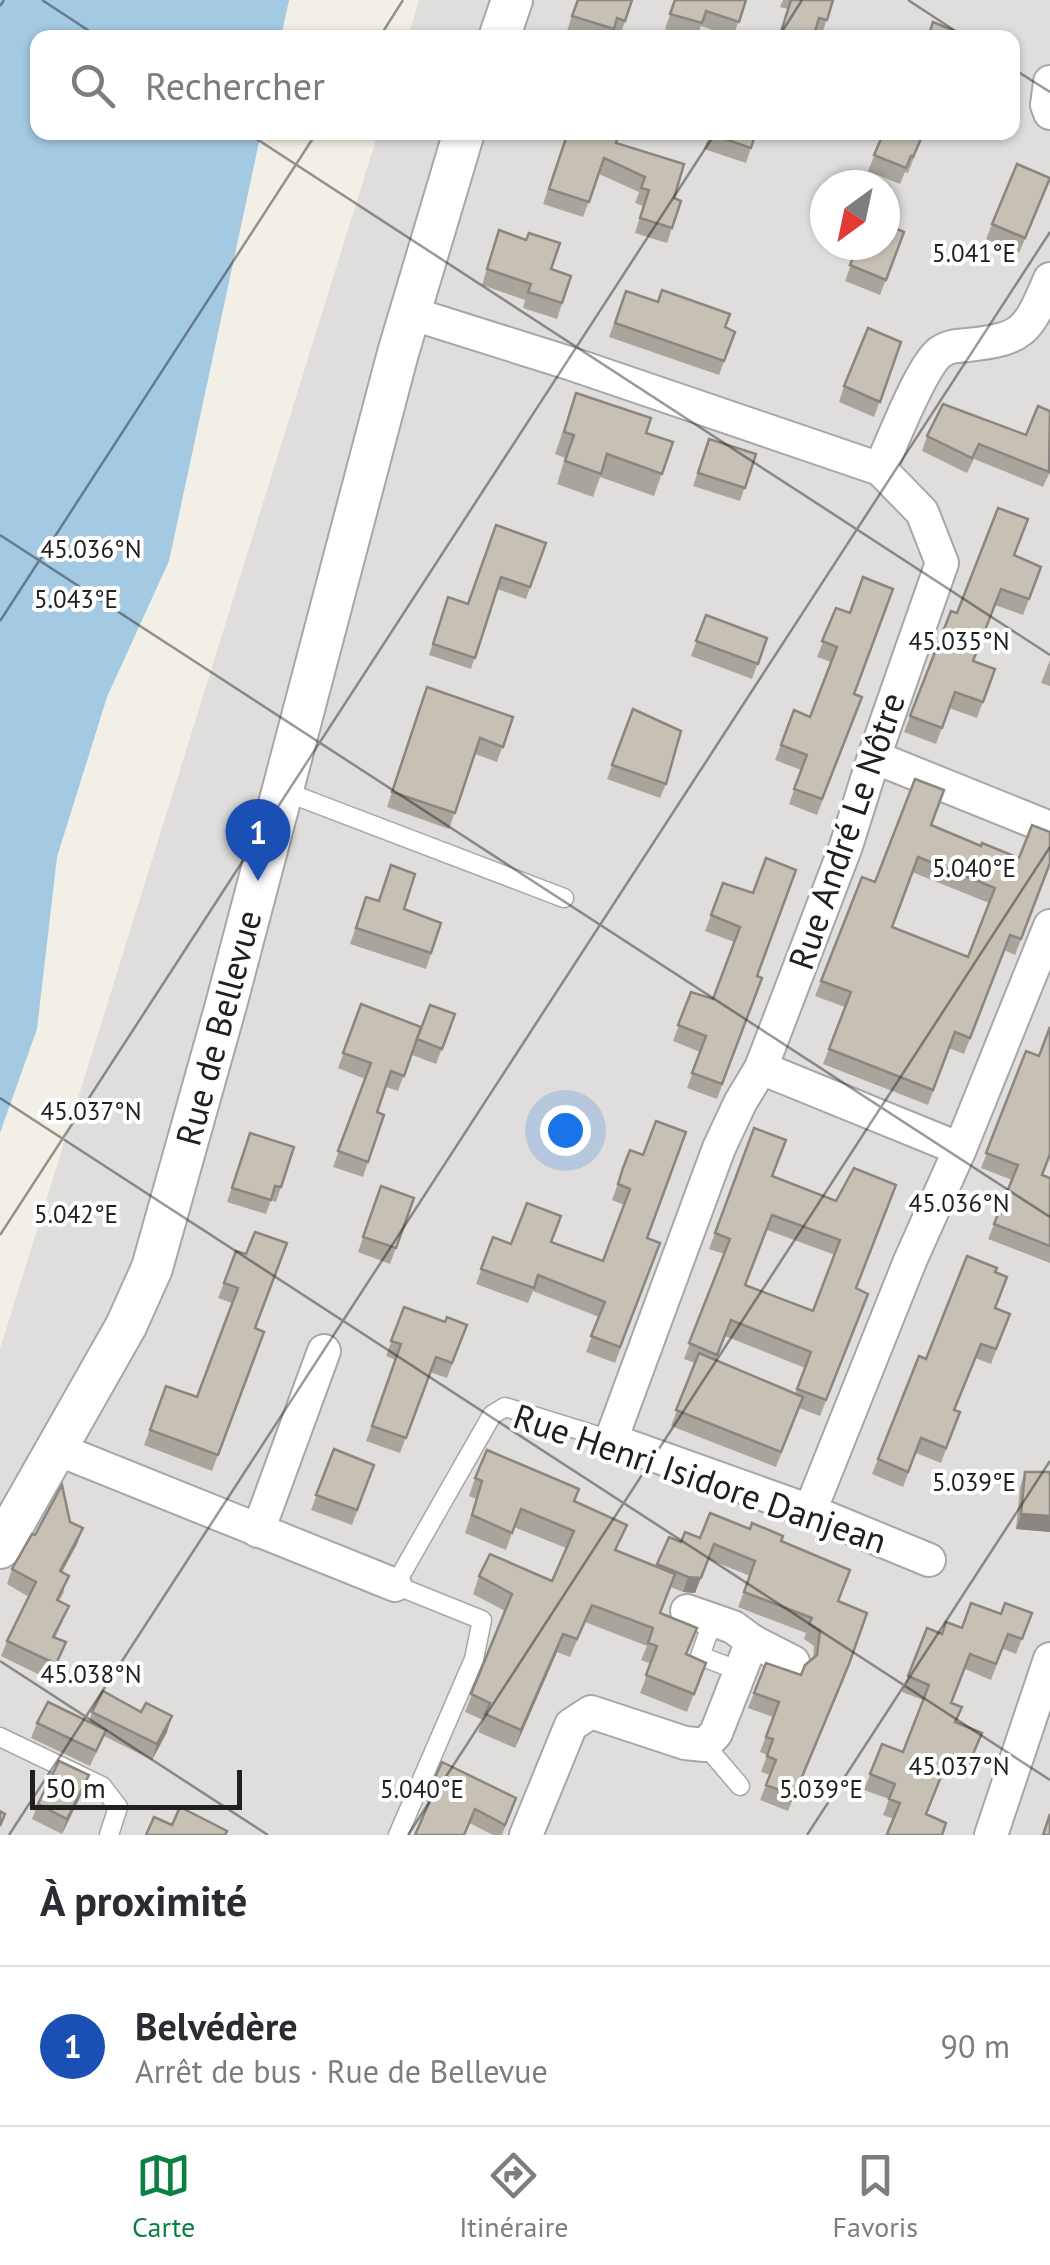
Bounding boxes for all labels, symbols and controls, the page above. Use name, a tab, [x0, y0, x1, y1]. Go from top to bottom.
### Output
search box	[30, 30, 1020, 140]
icon: search	[65, 58, 120, 113]
text: Rechercher	[145, 61, 325, 110]
north arrow	[810, 170, 900, 260]
text: 5.041°E	[932, 237, 1016, 269]
text: 45.036°N	[41, 533, 141, 565]
text: 5.043°E	[34, 583, 118, 615]
text: 45.035°N	[909, 625, 1009, 657]
street label: Rue André Le Nôtre	[777, 686, 915, 975]
pin: 1	[226, 798, 290, 881]
text: 5.040°E	[932, 852, 1016, 884]
street label: Rue de Bellevue	[165, 905, 272, 1150]
text: 45.037°N	[41, 1095, 141, 1127]
your location	[540, 1105, 591, 1156]
text: 45.036°N	[909, 1187, 1009, 1219]
text: 5.042°E	[34, 1198, 118, 1230]
street label: Rue Henri Isidore Danjean	[508, 1393, 893, 1564]
text: 5.039°E	[932, 1466, 1016, 1498]
text: 45.038°N	[41, 1658, 141, 1690]
text: 45.037°N	[909, 1750, 1009, 1782]
scale bar	[30, 1765, 242, 1810]
text: 50 m	[45, 1769, 106, 1806]
text: 5.040°E	[380, 1773, 464, 1805]
text: 5.039°E	[779, 1773, 863, 1805]
text: À proximité	[40, 1873, 247, 1928]
text: Belvédère	[135, 2001, 298, 2050]
text: 1	[63, 2025, 82, 2067]
text: 90 m	[941, 2025, 1010, 2067]
text: Arrêt de bus · Rue de Bellevue	[135, 2050, 548, 2092]
tab: Carte	[132, 2148, 195, 2245]
tab: Itinéraire	[459, 2148, 569, 2245]
tab: Favoris	[833, 2148, 918, 2245]

